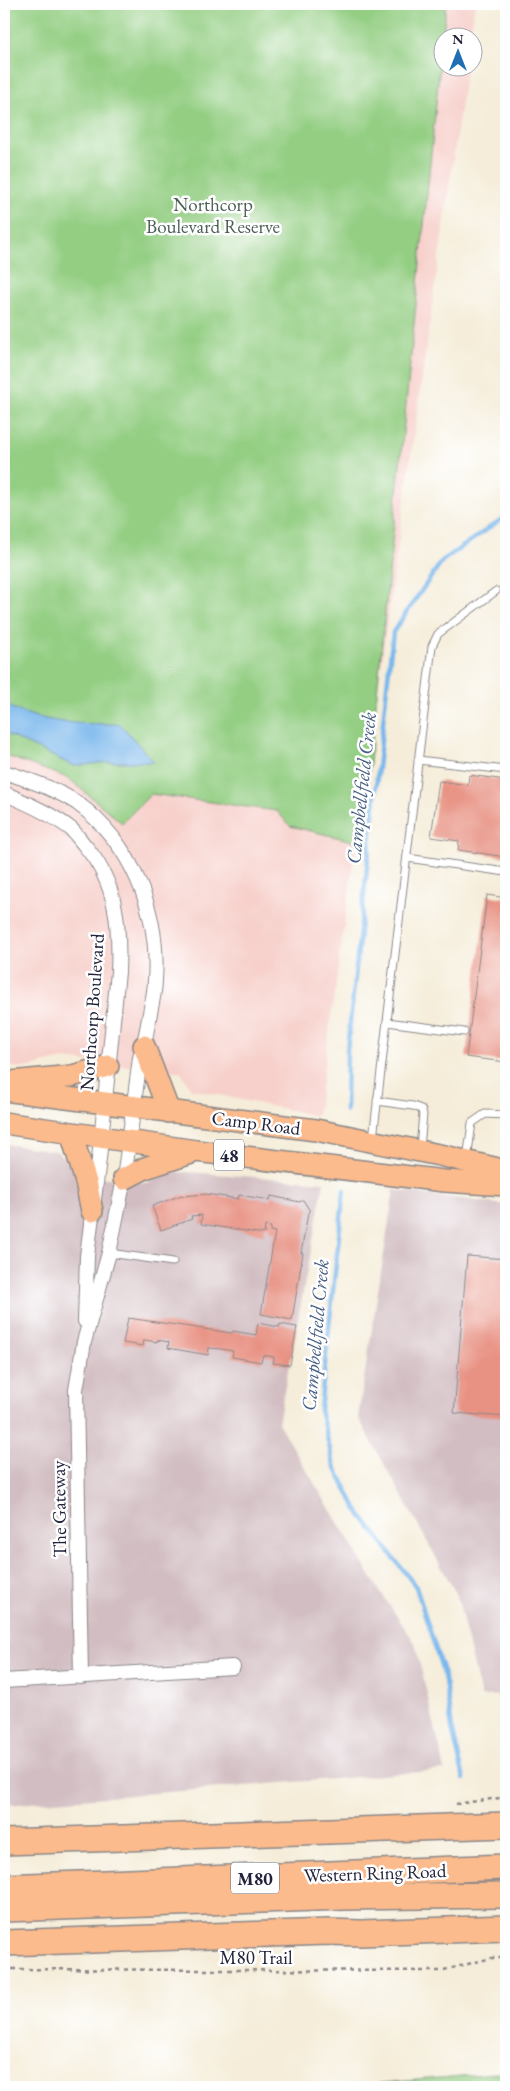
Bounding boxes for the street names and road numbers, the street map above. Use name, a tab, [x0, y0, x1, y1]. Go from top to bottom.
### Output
street label: Northcorp Boulevard	[74, 932, 110, 1091]
street label: Camp Road	[210, 1105, 302, 1141]
road number: 48	[214, 1140, 244, 1170]
street label: The Gateway	[46, 1460, 72, 1558]
street label: Western Ring Road	[303, 1858, 447, 1888]
road number: M80	[231, 1862, 279, 1894]
street label: M80 Trail	[219, 1945, 293, 1970]

